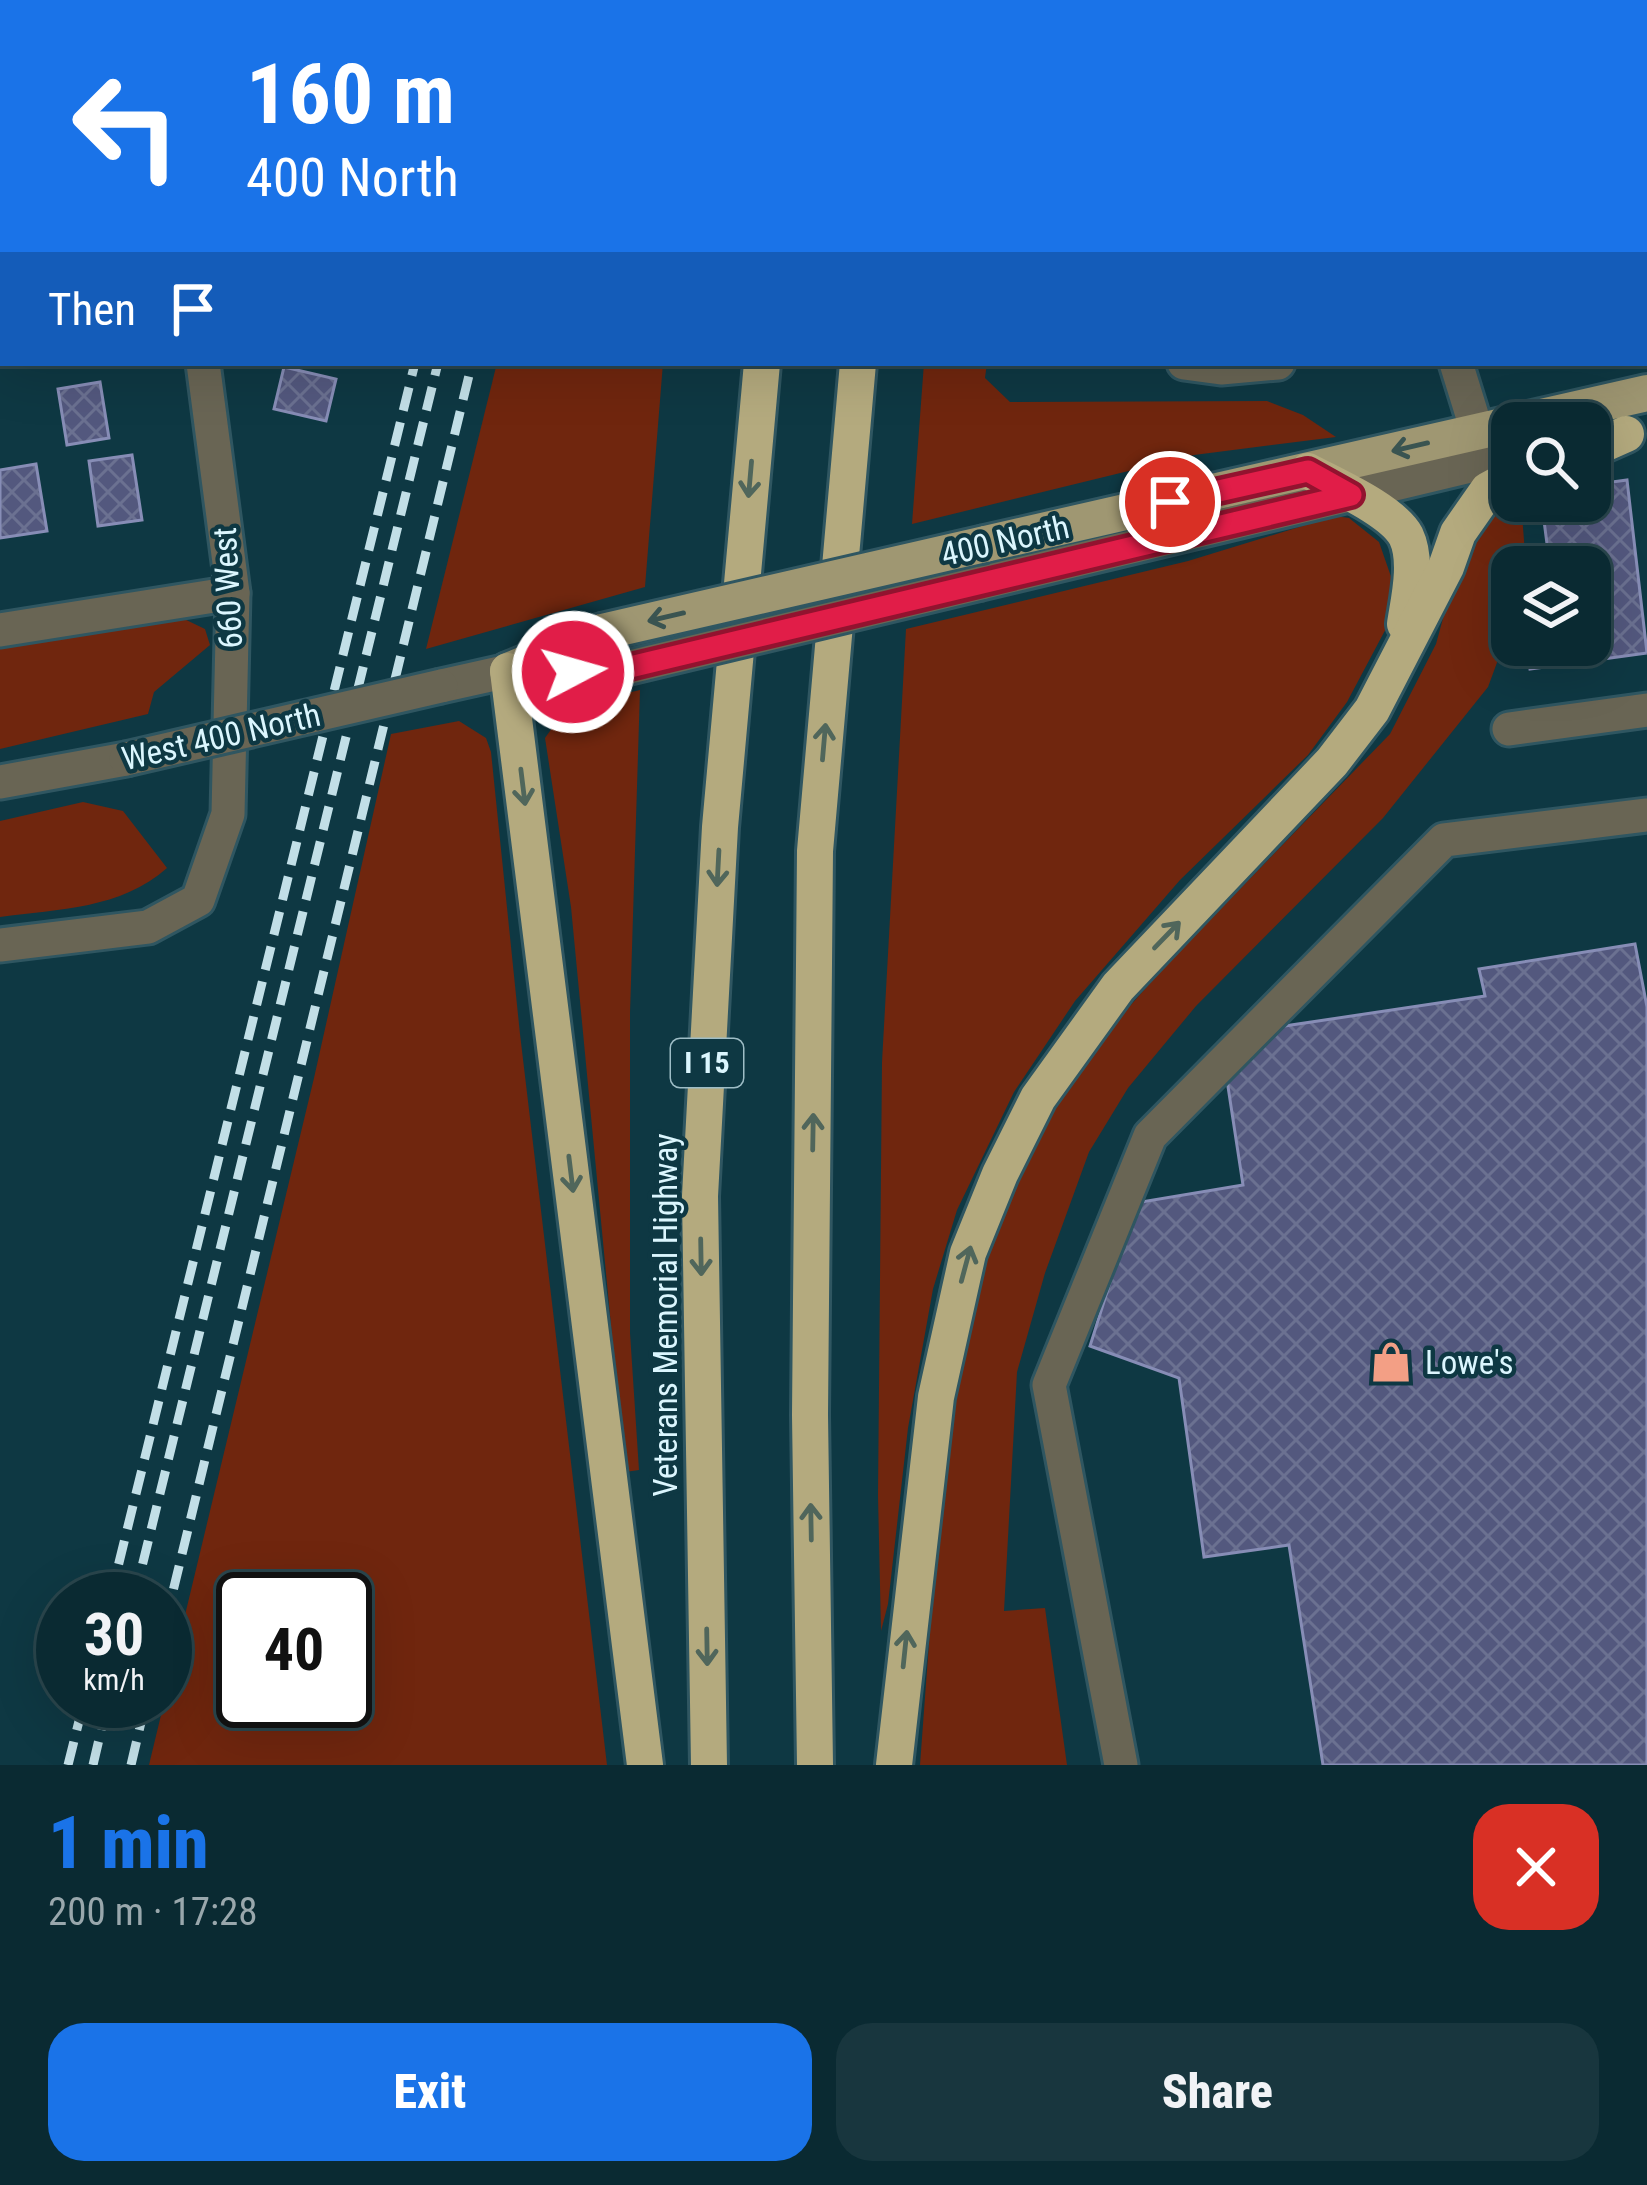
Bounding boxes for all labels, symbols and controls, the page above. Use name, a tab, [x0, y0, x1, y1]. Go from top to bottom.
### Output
text: 160 m	[246, 45, 455, 144]
icon: left	[48, 48, 204, 204]
text: 400 North	[246, 146, 459, 209]
icon: arrive	[160, 276, 226, 342]
text: Then	[48, 283, 136, 336]
map controls	[1491, 402, 1611, 666]
button: search	[1491, 402, 1611, 522]
one-way arrow	[1392, 437, 1430, 459]
pin	[1119, 451, 1221, 553]
one-way arrow	[739, 459, 762, 498]
icon: arrive	[1137, 469, 1203, 535]
street label: 400 North	[937, 507, 1073, 574]
street label: 660 West	[205, 526, 250, 650]
button: layers	[1491, 546, 1611, 666]
one-way arrow	[648, 607, 686, 630]
position arrow	[510, 609, 636, 735]
street label: West 400 North	[118, 695, 324, 778]
one-way arrow	[813, 723, 836, 762]
one-way arrow	[512, 767, 534, 806]
one-way arrow	[706, 848, 729, 887]
one-way arrow	[1153, 921, 1181, 950]
road number: I 15	[671, 1039, 743, 1087]
one-way arrow	[801, 1113, 824, 1152]
street label: Veterans Memorial Highway	[646, 1133, 685, 1497]
one-way arrow	[561, 1154, 583, 1193]
one-way arrow	[690, 1237, 712, 1276]
one-way arrow	[957, 1246, 979, 1284]
shop icon: Lowe's	[1368, 1339, 1414, 1385]
place label: Lowe's	[1425, 1343, 1513, 1382]
one-way arrow	[800, 1503, 823, 1542]
speed limit sign: 40	[216, 1572, 372, 1728]
text: 30	[84, 1599, 144, 1670]
one-way arrow	[695, 1627, 718, 1666]
one-way arrow	[894, 1630, 917, 1669]
text: km/h	[83, 1662, 145, 1697]
text: 1 min	[48, 1801, 209, 1886]
button: close	[1473, 1804, 1599, 1930]
text: 200 m · 17:28	[48, 1889, 258, 1935]
button: Exit	[48, 2023, 812, 2161]
button: Share	[836, 2023, 1599, 2161]

